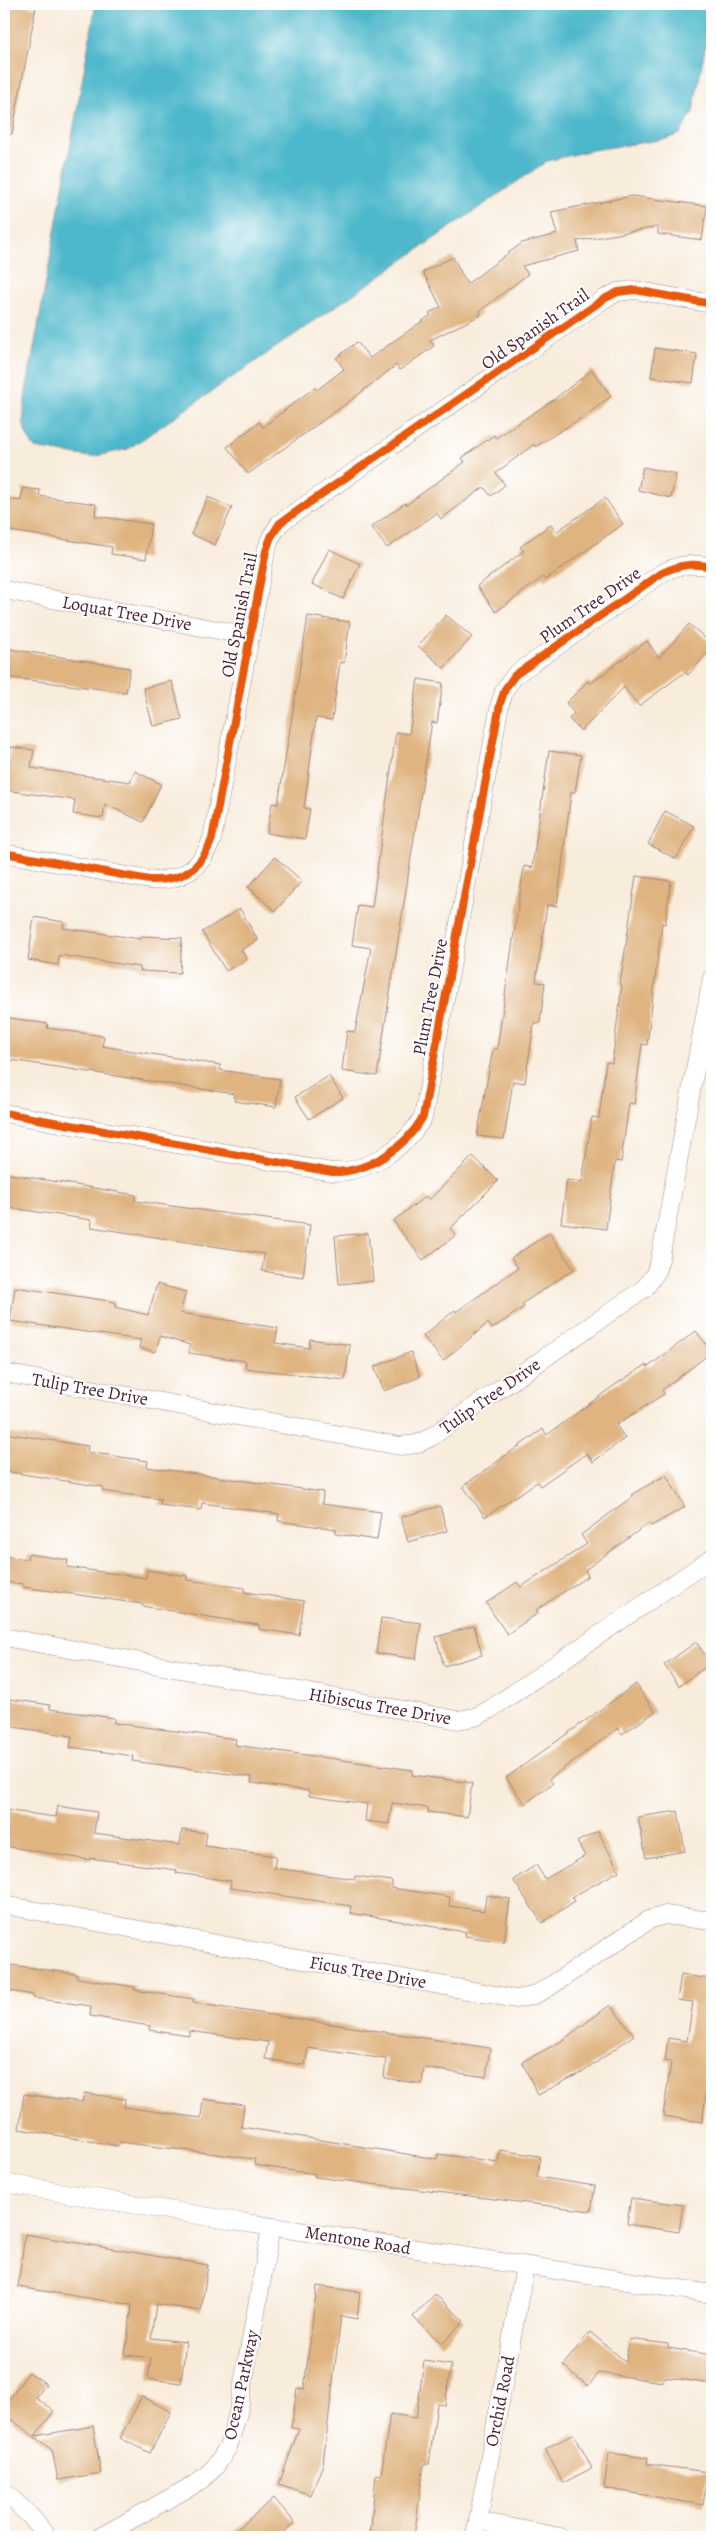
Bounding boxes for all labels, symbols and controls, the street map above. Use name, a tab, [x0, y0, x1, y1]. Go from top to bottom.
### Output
street label: Old Spanish Trail	[476, 282, 594, 375]
street label: Old Spanish Trail	[215, 550, 263, 679]
street label: Plum Tree Drive	[534, 561, 646, 649]
street label: Loquat Tree Drive	[60, 590, 194, 636]
street label: Plum Tree Drive	[407, 936, 453, 1058]
street label: Tulip Tree Drive	[435, 1352, 545, 1440]
street label: Tulip Tree Drive	[30, 1367, 150, 1411]
street label: Hibiscus Tree Drive	[307, 1682, 453, 1730]
street label: Ficus Tree Drive	[308, 1950, 428, 1994]
street label: Mentone Road	[303, 2220, 413, 2260]
street label: Ocean Parkway	[218, 2327, 265, 2442]
street label: Orchid Road	[479, 2353, 521, 2449]

